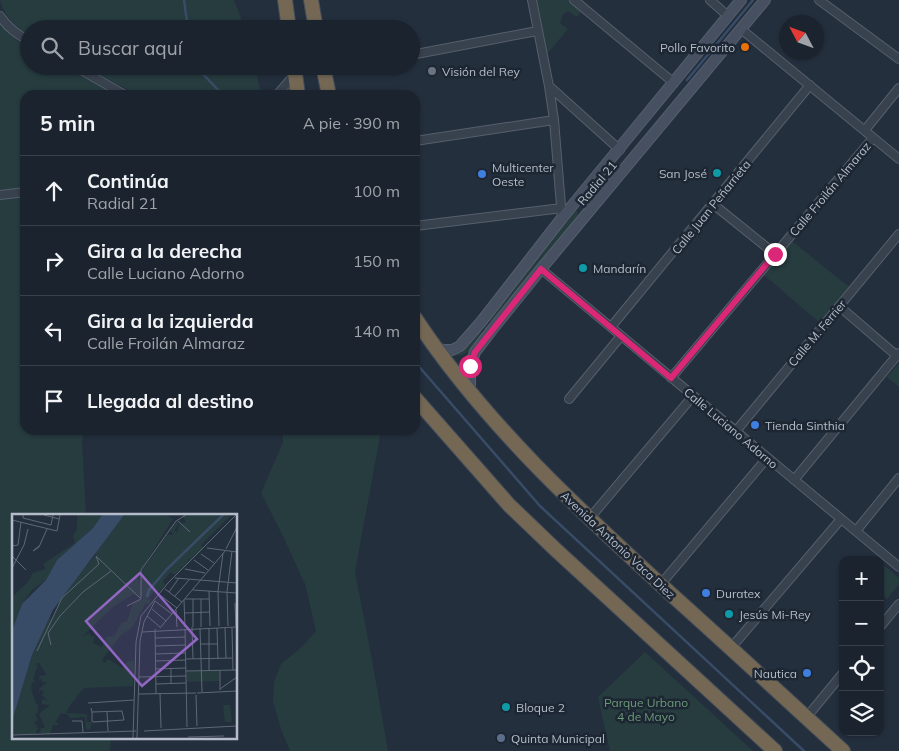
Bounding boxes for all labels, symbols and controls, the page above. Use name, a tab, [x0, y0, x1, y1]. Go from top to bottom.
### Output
north arrow	[779, 15, 824, 60]
search box	[20, 20, 420, 75]
icon: search	[38, 34, 66, 62]
text: Buscar aquí	[78, 36, 182, 60]
place label: Pollo Favorito	[660, 40, 735, 55]
marker: Pollo Favorito	[739, 41, 751, 53]
place label: Visión del Rey	[442, 64, 520, 79]
marker: Visión del Rey	[426, 65, 438, 77]
text: 5 min	[40, 110, 95, 136]
text: A pie · 390 m	[303, 113, 400, 133]
street label: Calle Froilán Almaraz	[786, 139, 874, 239]
street label: Calle Juan Peñarrieta	[668, 157, 754, 257]
street label: Radial 21	[574, 158, 620, 208]
place label: Multicenter Oeste	[492, 160, 554, 189]
place label: San José	[659, 166, 707, 181]
marker: San José	[711, 167, 723, 179]
marker: Multicenter Oeste	[476, 168, 488, 180]
text: Continúa	[87, 169, 169, 193]
icon: ahead	[40, 177, 68, 205]
text: 100 m	[353, 181, 400, 201]
text: Radial 21	[87, 193, 158, 213]
text: Gira a la derecha	[87, 239, 242, 263]
route end	[764, 243, 787, 266]
icon: right	[40, 247, 68, 275]
text: 150 m	[353, 251, 400, 271]
place label: Mandarín	[593, 261, 646, 276]
marker: Mandarín	[577, 262, 589, 274]
text: Calle Luciano Adorno	[87, 263, 244, 283]
street label: Calle M. Ferrier	[785, 296, 850, 369]
text: Gira a la izquierda	[87, 309, 253, 333]
icon: left	[40, 317, 68, 345]
text: 140 m	[353, 321, 400, 341]
text: Calle Froilán Almaraz	[87, 333, 245, 353]
route start	[459, 355, 482, 378]
street label: Calle Luciano Adorno	[681, 384, 781, 472]
icon: arrive	[40, 387, 68, 415]
text: Llegada al destino	[87, 389, 254, 413]
place label: Tienda Sinthia	[765, 418, 845, 433]
marker: Tienda Sinthia	[749, 419, 761, 431]
street label: Avenida Antonio Vaca Diez	[558, 488, 678, 602]
inset map	[12, 514, 238, 738]
map controls	[839, 556, 884, 736]
button: +	[839, 556, 884, 601]
place label: Duratex	[716, 586, 761, 601]
marker: Duratex	[700, 587, 712, 599]
button: −	[839, 601, 884, 646]
place label: Jesús Mi-Rey	[739, 607, 811, 622]
marker: Jesús Mi-Rey	[723, 608, 735, 620]
button: locate	[839, 646, 884, 691]
place label: Nautica	[754, 666, 797, 681]
marker: Nautica	[801, 667, 813, 679]
button: layers	[839, 691, 884, 736]
park label: Parque Urbano 4 de Mayo	[604, 695, 688, 724]
place label: Bloque 2	[516, 700, 565, 715]
marker: Bloque 2	[500, 701, 512, 713]
place label: Quinta Municipal	[511, 731, 605, 746]
marker: Quinta Municipal	[495, 732, 507, 744]

